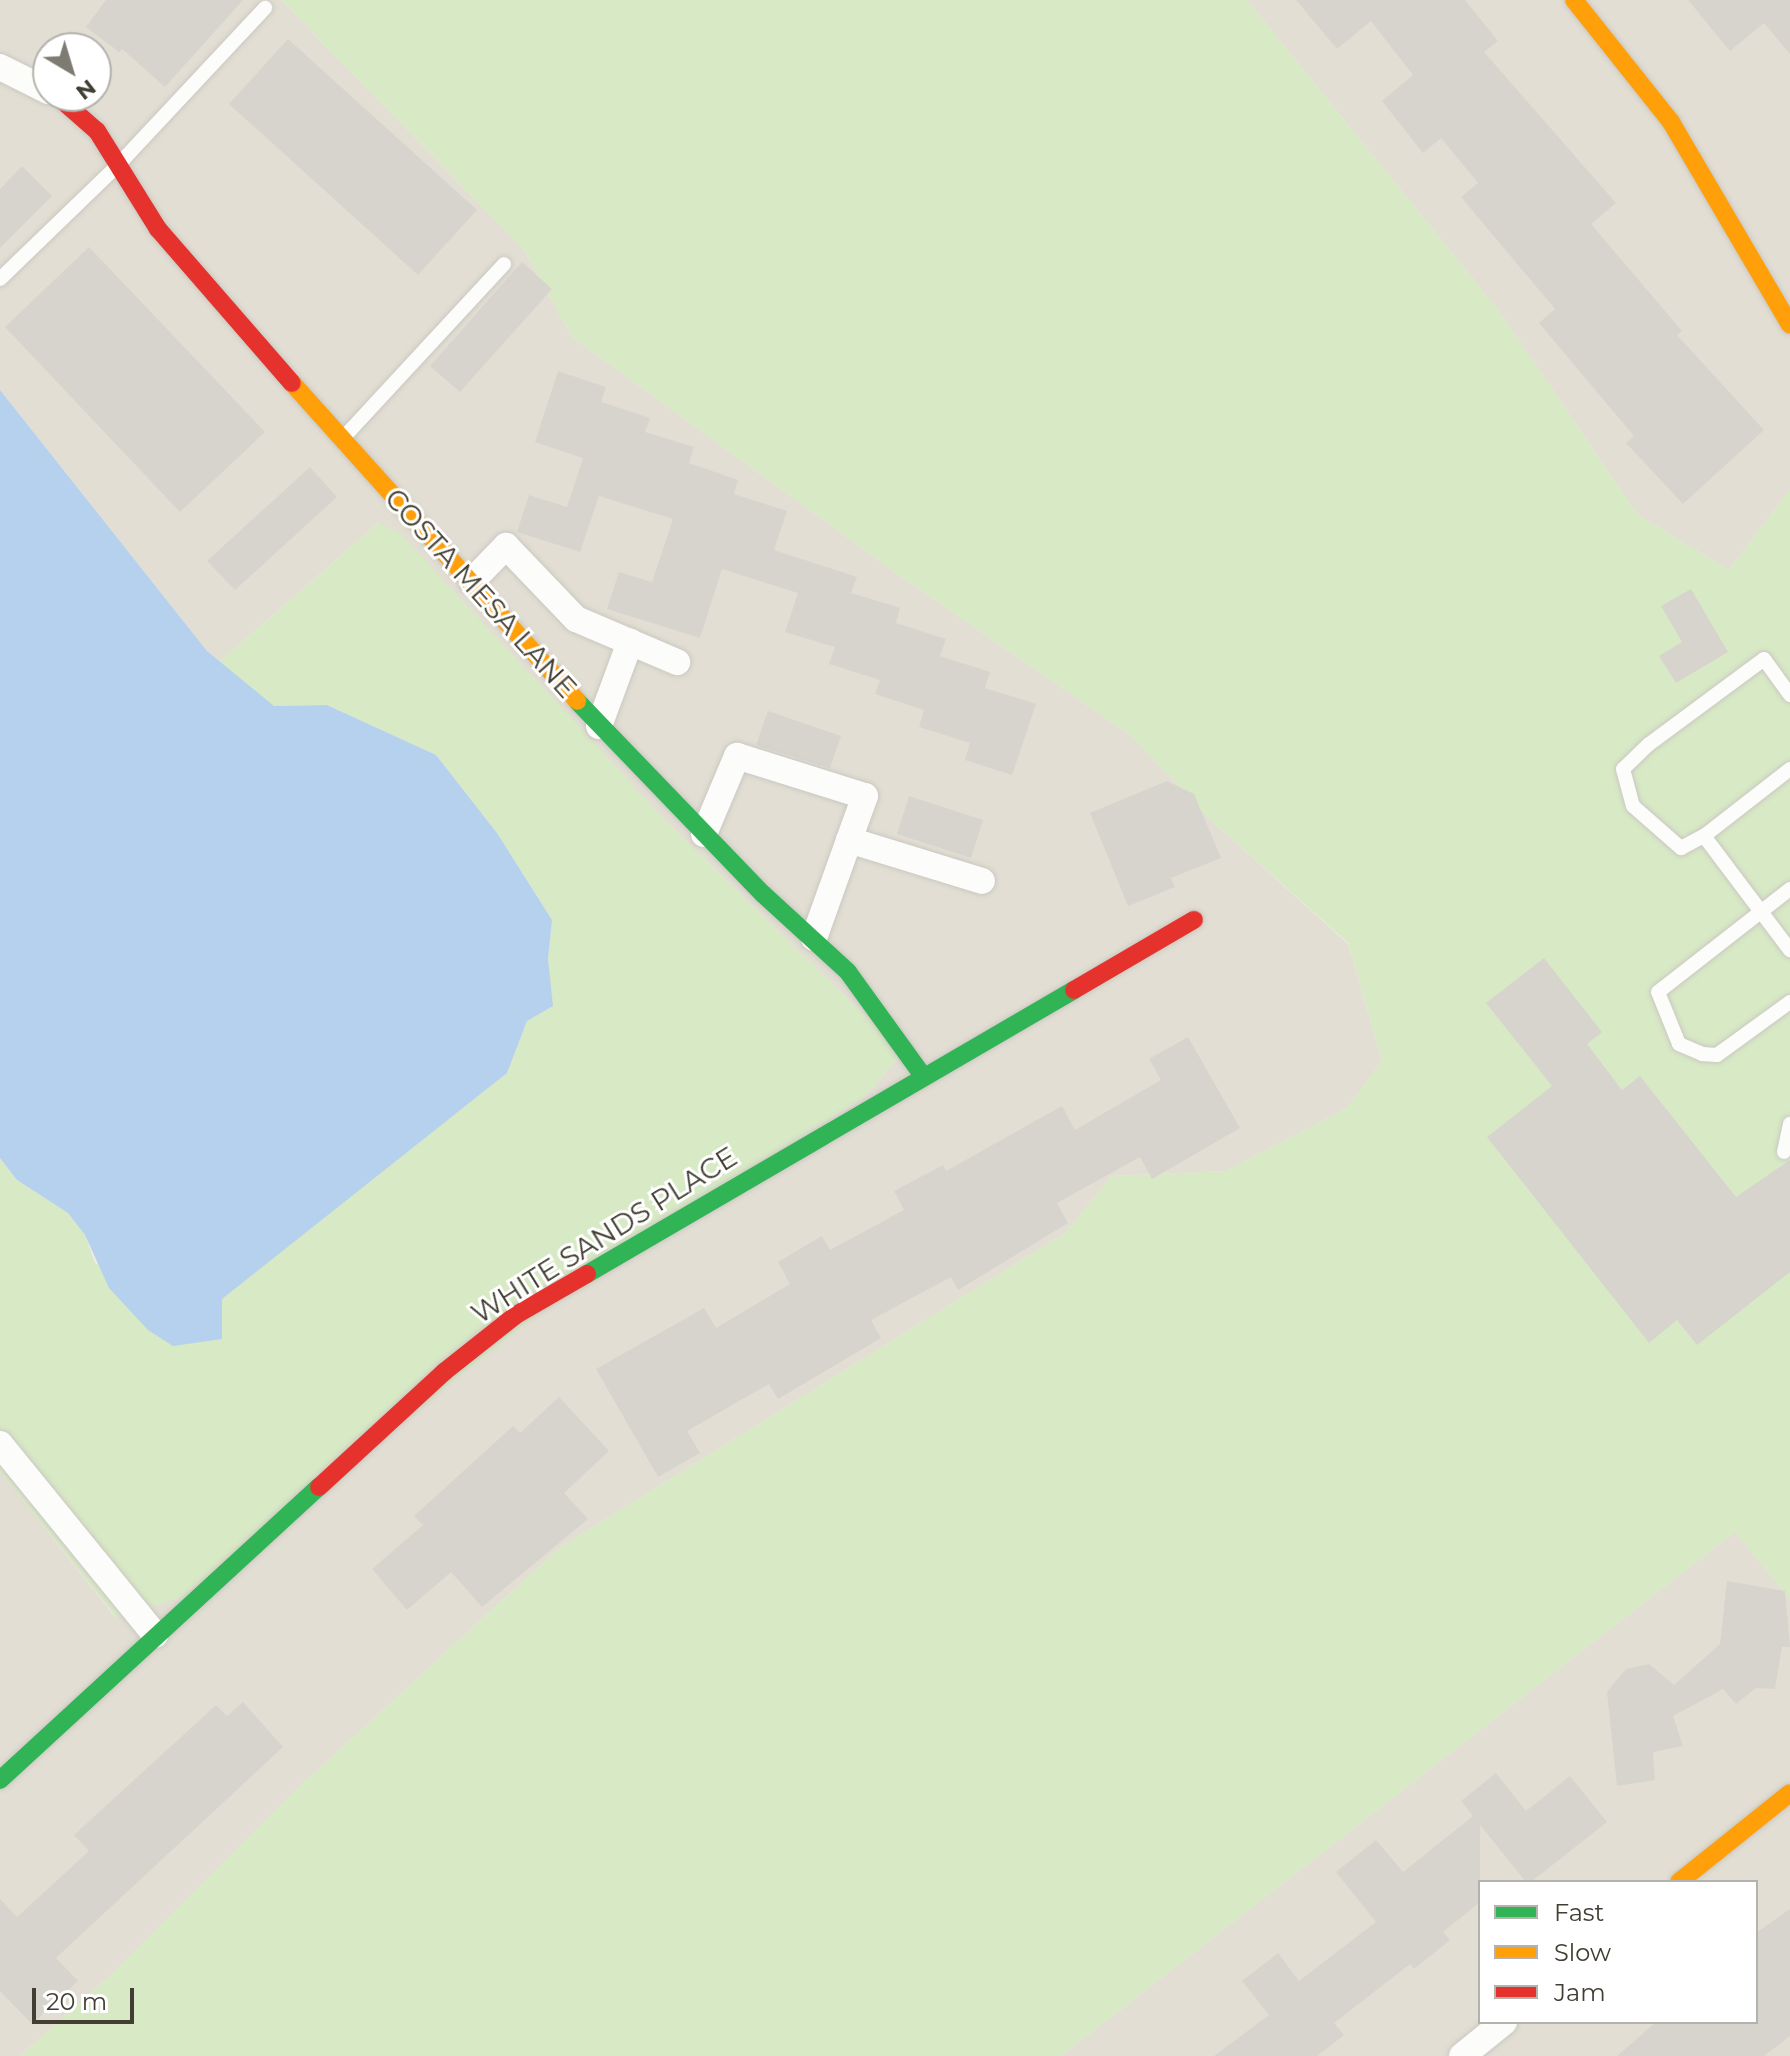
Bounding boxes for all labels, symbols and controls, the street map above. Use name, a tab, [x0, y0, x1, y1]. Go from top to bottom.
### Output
north arrow	[32, 32, 112, 112]
text: N	[71, 74, 101, 106]
street label: COSTA MESA LANE	[378, 481, 584, 705]
street label: WHITE SANDS PLACE	[465, 1140, 743, 1330]
legend	[1478, 1880, 1758, 2024]
text: Fast	[1554, 1898, 1604, 1927]
text: Slow	[1554, 1938, 1611, 1967]
scale bar	[36, 1972, 138, 2022]
text: Jam	[1554, 1978, 1606, 2007]
text: 20 m	[46, 1987, 107, 2016]

